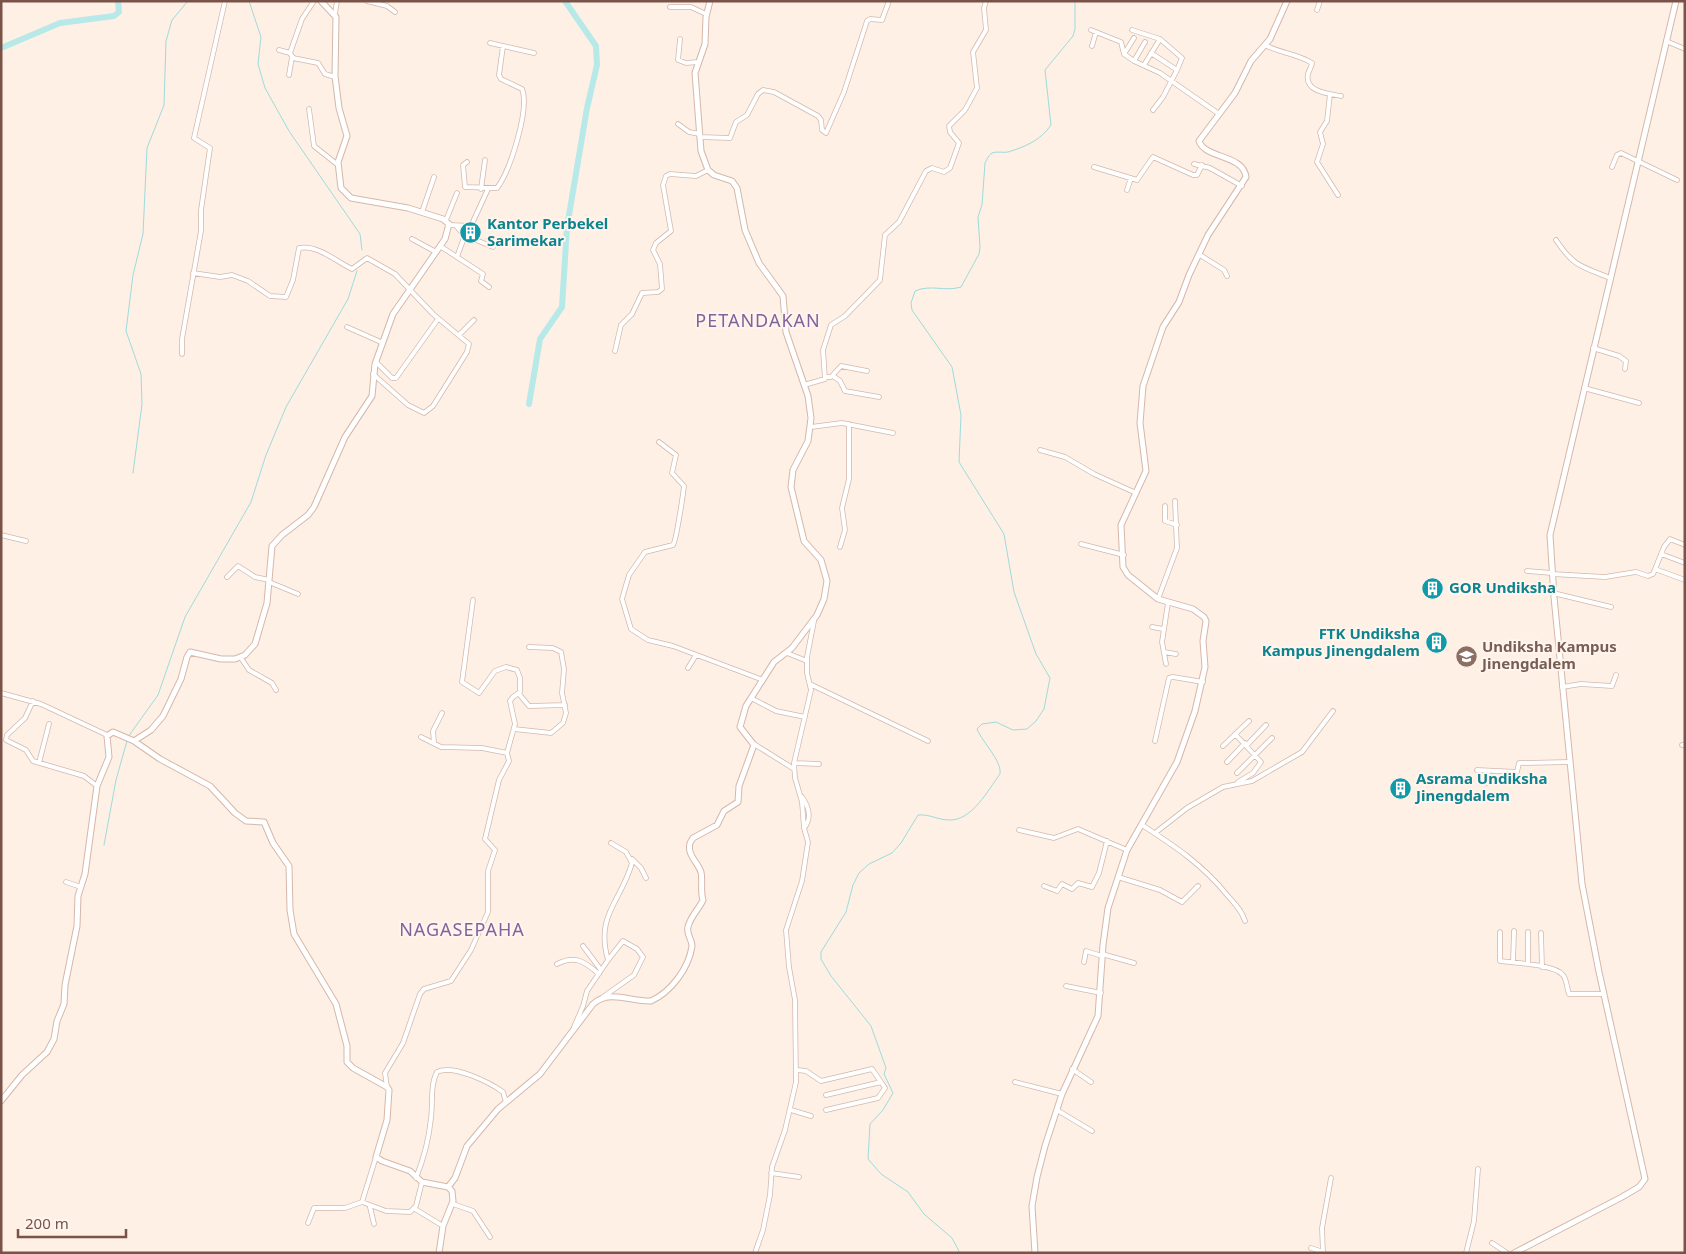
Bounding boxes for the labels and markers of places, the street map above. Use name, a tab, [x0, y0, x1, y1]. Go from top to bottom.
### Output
place label: Kantor Perbekel Sarimekar	[487, 213, 608, 250]
building icon: Kantor Perbekel Sarimekar	[459, 221, 483, 245]
building icon: GOR Undiksha	[1421, 576, 1445, 600]
place label: GOR Undiksha	[1449, 577, 1556, 597]
place label: FTK Undiksha Kampus Jinengdalem	[1262, 623, 1420, 660]
building icon: FTK Undiksha Kampus Jinengdalem	[1424, 631, 1448, 655]
place label: Undiksha Kampus Jinengdalem	[1480, 636, 1617, 673]
school or university icon: Undiksha Kampus Jinengdalem	[1454, 644, 1478, 668]
place label: Asrama Undiksha Jinengdalem	[1414, 768, 1547, 805]
building icon: Asrama Undiksha Jinengdalem	[1388, 776, 1412, 800]

